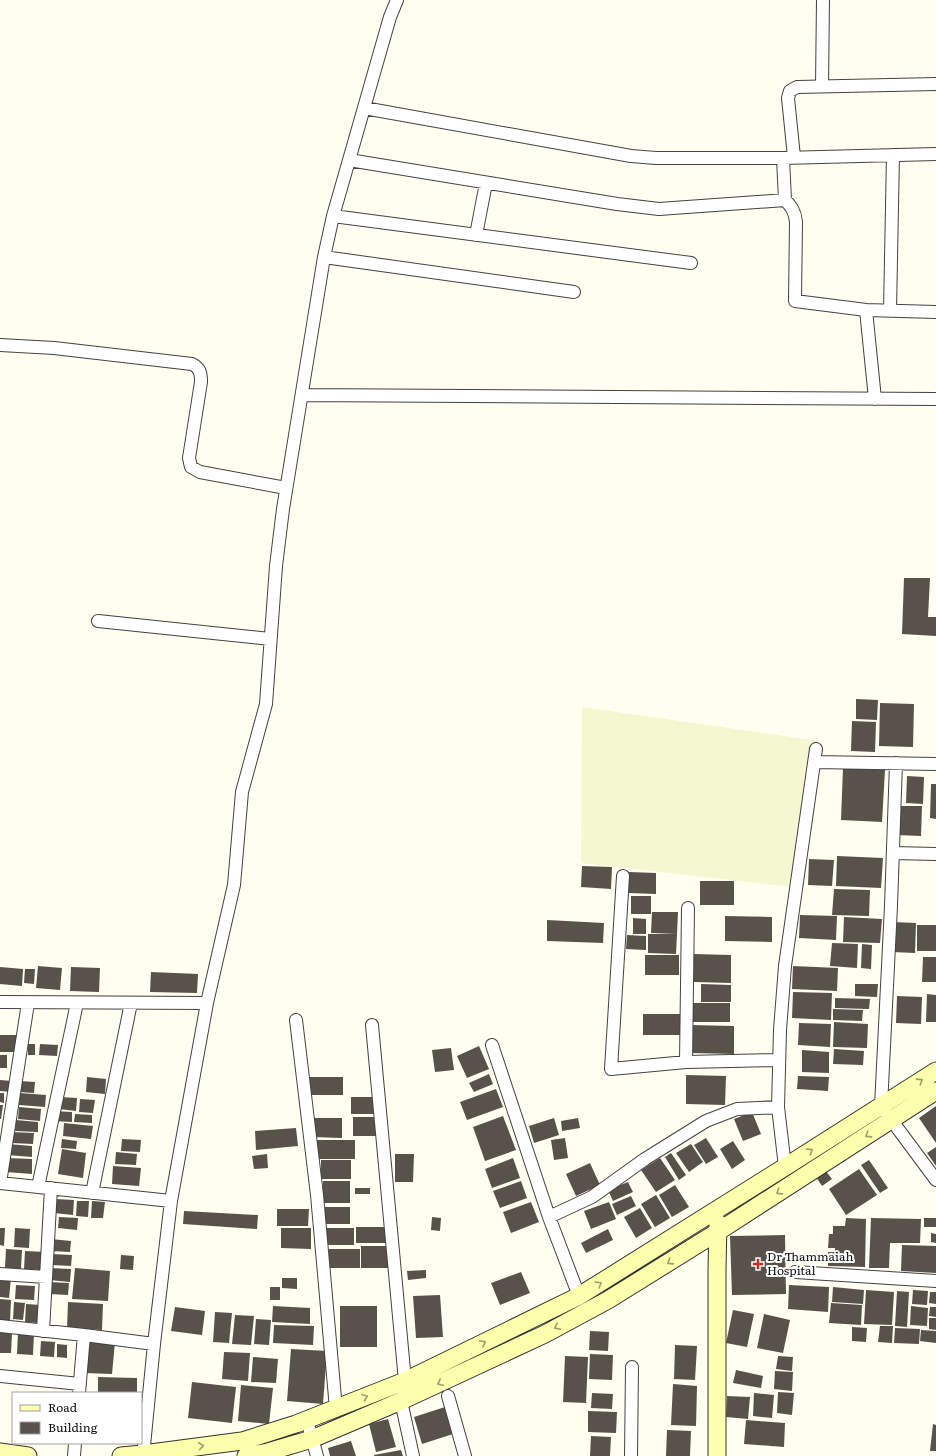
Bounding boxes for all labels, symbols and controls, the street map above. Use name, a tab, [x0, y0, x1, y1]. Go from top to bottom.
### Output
one-way arrow	[915, 1079, 922, 1086]
one-way arrow	[865, 1130, 872, 1138]
one-way arrow	[806, 1148, 813, 1156]
one-way arrow	[776, 1188, 783, 1195]
place label: Dr Thammaiah Hospital	[767, 1247, 854, 1279]
one-way arrow	[667, 1257, 674, 1265]
marker: Dr Thammaiah Hospital	[752, 1258, 764, 1270]
one-way arrow	[595, 1281, 602, 1288]
one-way arrow	[554, 1322, 561, 1330]
one-way arrow	[479, 1340, 487, 1348]
one-way arrow	[436, 1378, 444, 1386]
legend	[12, 1392, 142, 1444]
one-way arrow	[362, 1394, 369, 1402]
text: Road	[48, 1398, 78, 1416]
text: Building	[48, 1418, 98, 1436]
one-way arrow	[198, 1442, 204, 1451]

